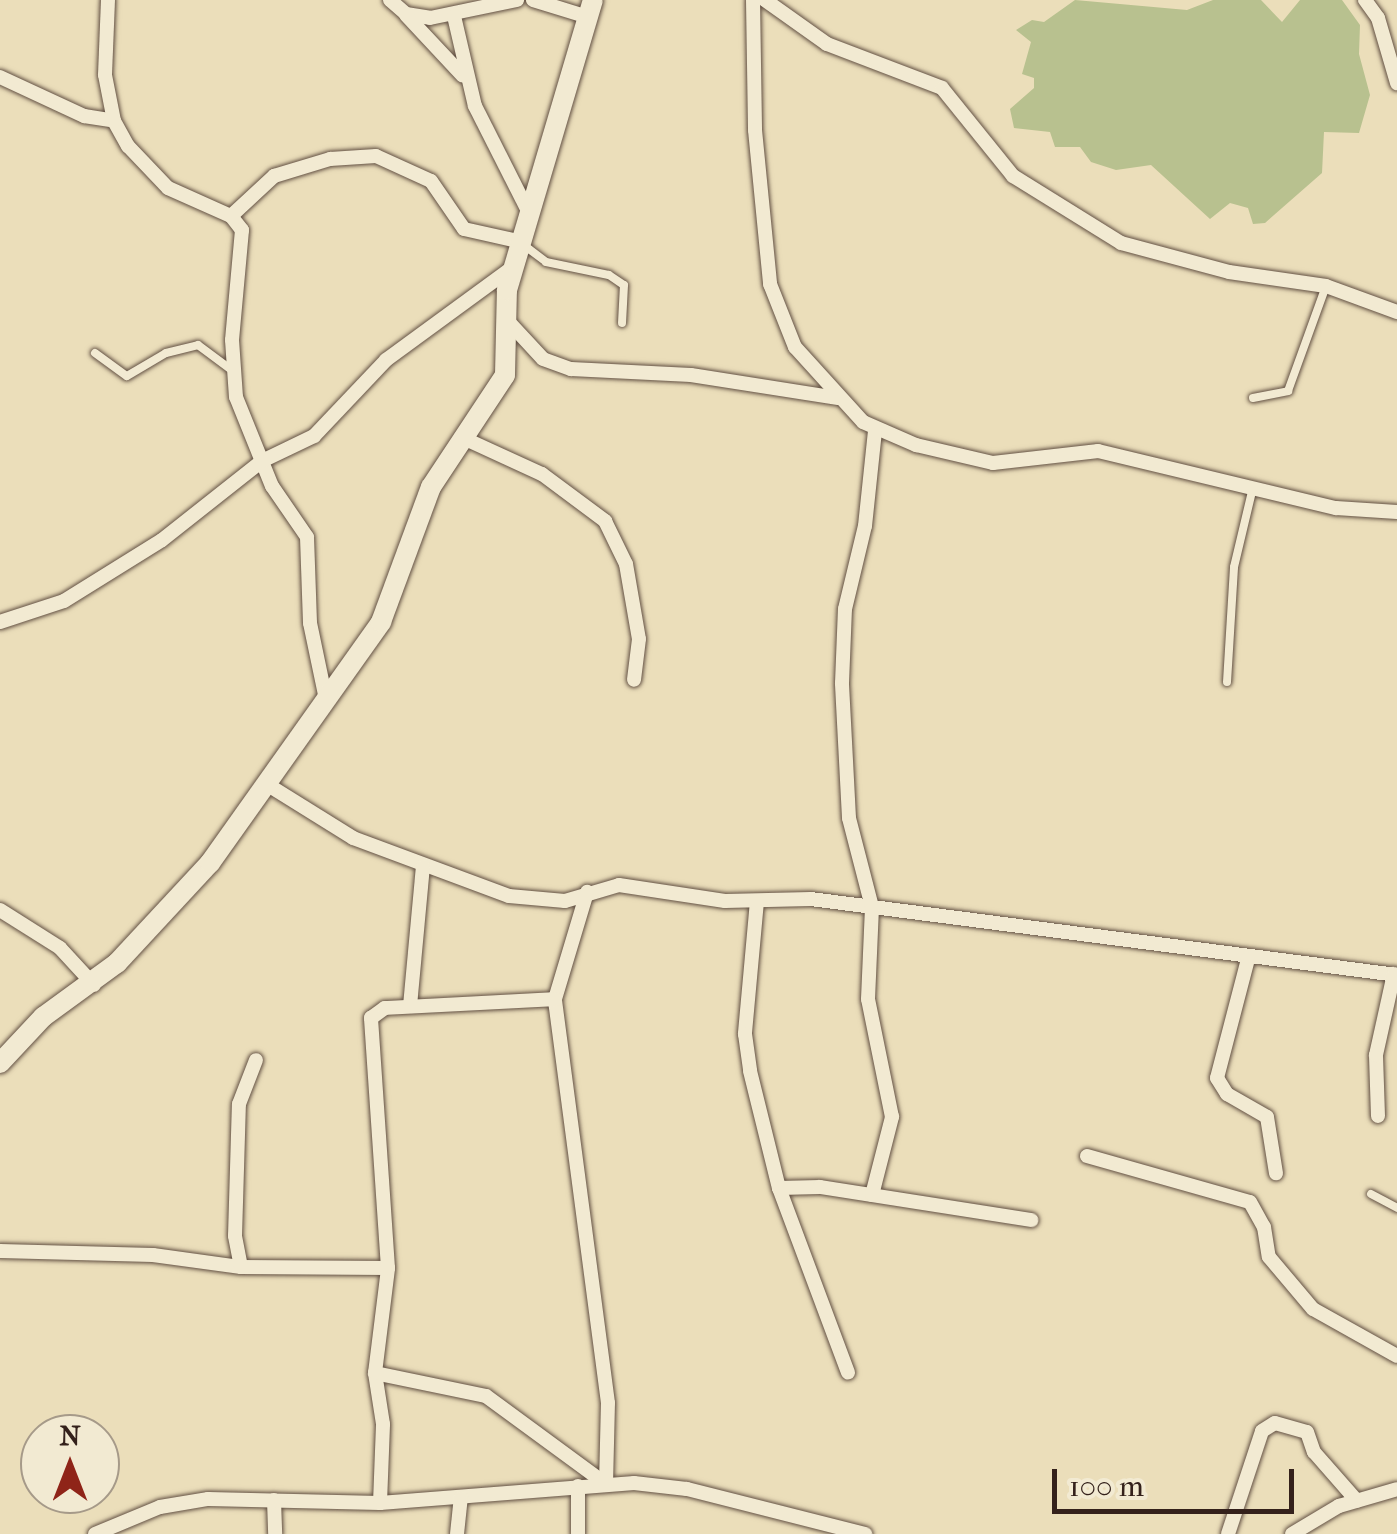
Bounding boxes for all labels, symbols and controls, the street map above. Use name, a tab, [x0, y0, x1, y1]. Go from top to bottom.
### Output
north arrow	[20, 1414, 120, 1514]
text: N	[59, 1419, 81, 1452]
scale bar	[1057, 1449, 1300, 1511]
text: 100 m	[1069, 1469, 1144, 1504]

